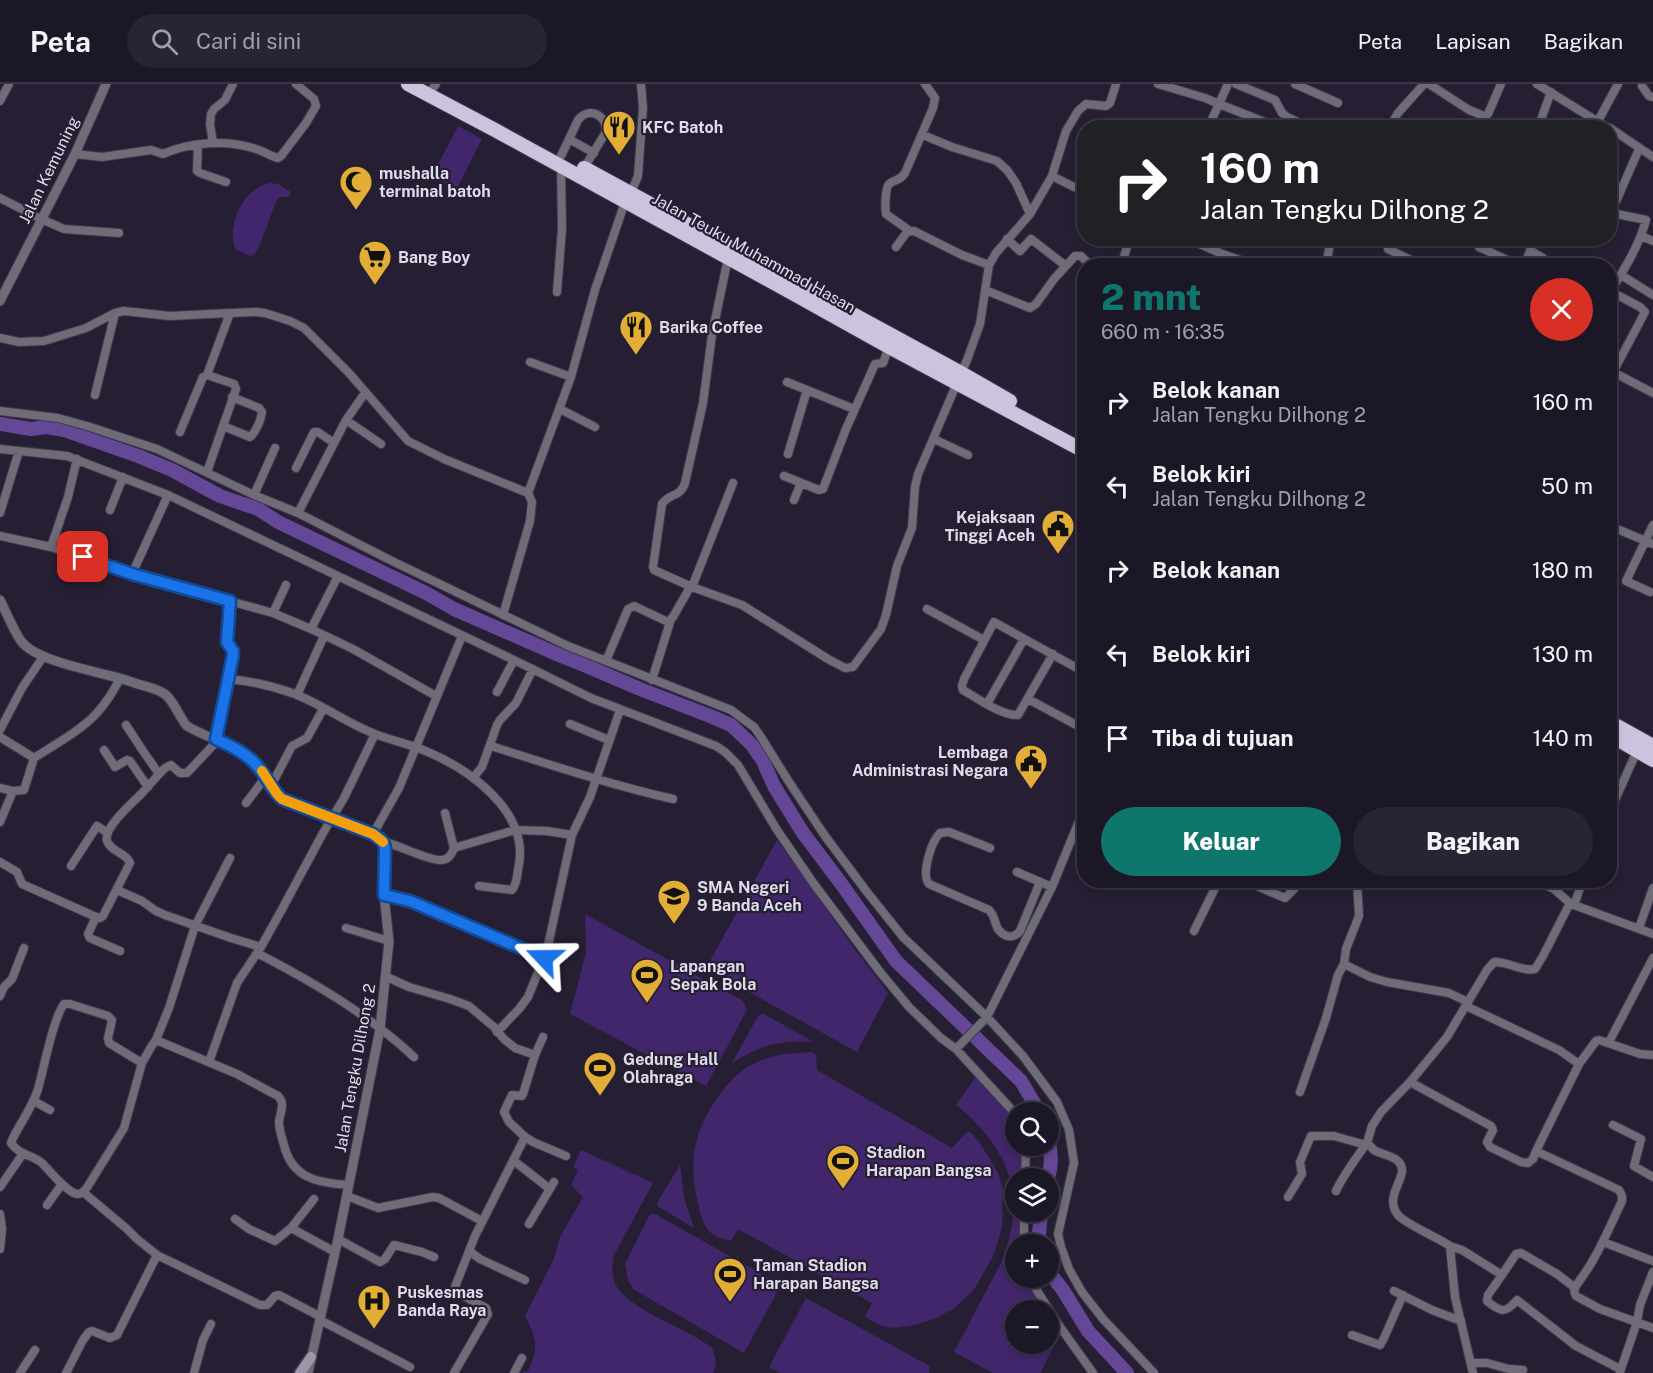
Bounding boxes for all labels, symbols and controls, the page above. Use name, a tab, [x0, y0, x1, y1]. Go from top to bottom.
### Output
search box	[127, 14, 547, 68]
text: Peta	[30, 25, 91, 58]
icon: search	[148, 25, 181, 58]
text: Cari di sini	[196, 28, 301, 54]
text: Peta	[1358, 29, 1402, 54]
text: Lapisan	[1435, 29, 1511, 54]
text: Bagikan	[1544, 29, 1623, 54]
restaurant icon: KFC Batoh	[601, 109, 637, 156]
street label: Jalan Kemuning	[15, 113, 83, 227]
place label: KFC Batoh	[642, 118, 723, 137]
text: 160 m	[1200, 143, 1320, 192]
icon: right	[1101, 144, 1179, 222]
mosque icon: mushalla terminal batoh	[338, 164, 374, 211]
place label: mushalla terminal batoh	[379, 164, 491, 201]
street label: Jalan Teuku Muhammad Hasan	[649, 189, 859, 317]
text: Jalan Tengku Dilhong 2	[1200, 193, 1489, 225]
supermarket icon: Bang Boy	[357, 239, 393, 286]
place label: Bang Boy	[398, 248, 470, 267]
text: 2 mnt	[1101, 276, 1202, 318]
button: close	[1530, 278, 1593, 341]
restaurant icon: Barika Coffee	[618, 309, 654, 356]
place label: Barika Coffee	[659, 318, 763, 337]
text: 660 m · 16:35	[1101, 320, 1225, 344]
text: Belok kanan	[1152, 377, 1280, 403]
icon: right	[1101, 386, 1134, 419]
text: 160 m	[1533, 389, 1593, 415]
text: Jalan Tengku Dilhong 2	[1152, 403, 1366, 427]
text: Belok kiri	[1152, 461, 1250, 487]
icon: left	[1101, 470, 1134, 503]
text: 50 m	[1541, 473, 1593, 499]
text: Jalan Tengku Dilhong 2	[1152, 487, 1366, 511]
place label: Kejaksaan Tinggi Aceh	[945, 508, 1035, 545]
public building icon: Kejaksaan Tinggi Aceh	[1040, 508, 1076, 555]
pin	[57, 531, 108, 582]
icon: arrive	[66, 540, 99, 573]
icon: right	[1101, 554, 1134, 587]
text: Belok kanan	[1152, 557, 1280, 583]
text: 180 m	[1532, 557, 1593, 583]
icon: left	[1101, 638, 1134, 671]
text: Belok kiri	[1152, 641, 1250, 667]
text: 130 m	[1532, 641, 1593, 667]
icon: arrive	[1101, 722, 1134, 755]
text: Tiba di tujuan	[1152, 725, 1293, 751]
text: 140 m	[1532, 725, 1593, 751]
place label: Lembaga Administrasi Negara	[852, 743, 1008, 780]
public building icon: Lembaga Administrasi Negara	[1013, 743, 1049, 790]
button: Keluar	[1101, 807, 1341, 876]
button: Bagikan	[1353, 807, 1593, 876]
school or university icon: SMA Negeri 9 Banda Aceh	[656, 878, 692, 925]
place label: SMA Negeri 9 Banda Aceh	[697, 878, 802, 915]
position arrow	[512, 926, 576, 990]
sports icon: Lapangan Sepak Bola	[629, 957, 665, 1004]
place label: Lapangan Sepak Bola	[670, 957, 756, 994]
street label: Jalan Tengku Dilhong 2	[331, 982, 379, 1154]
sports icon: Gedung Hall Olahraga	[582, 1050, 618, 1097]
place label: Gedung Hall Olahraga	[623, 1050, 718, 1087]
map controls	[1005, 1102, 1059, 1354]
button: search	[1005, 1102, 1059, 1156]
sports icon: Stadion Harapan Bangsa	[825, 1143, 861, 1190]
place label: Stadion Harapan Bangsa	[866, 1143, 992, 1180]
button: layers	[1005, 1168, 1059, 1222]
button: +	[1005, 1234, 1059, 1288]
sports icon: Taman Stadion Harapan Bangsa	[712, 1256, 748, 1303]
place label: Taman Stadion Harapan Bangsa	[753, 1256, 879, 1293]
hospital icon: Puskesmas Banda Raya	[356, 1283, 392, 1330]
place label: Puskesmas Banda Raya	[397, 1283, 486, 1320]
button: −	[1005, 1300, 1059, 1354]

